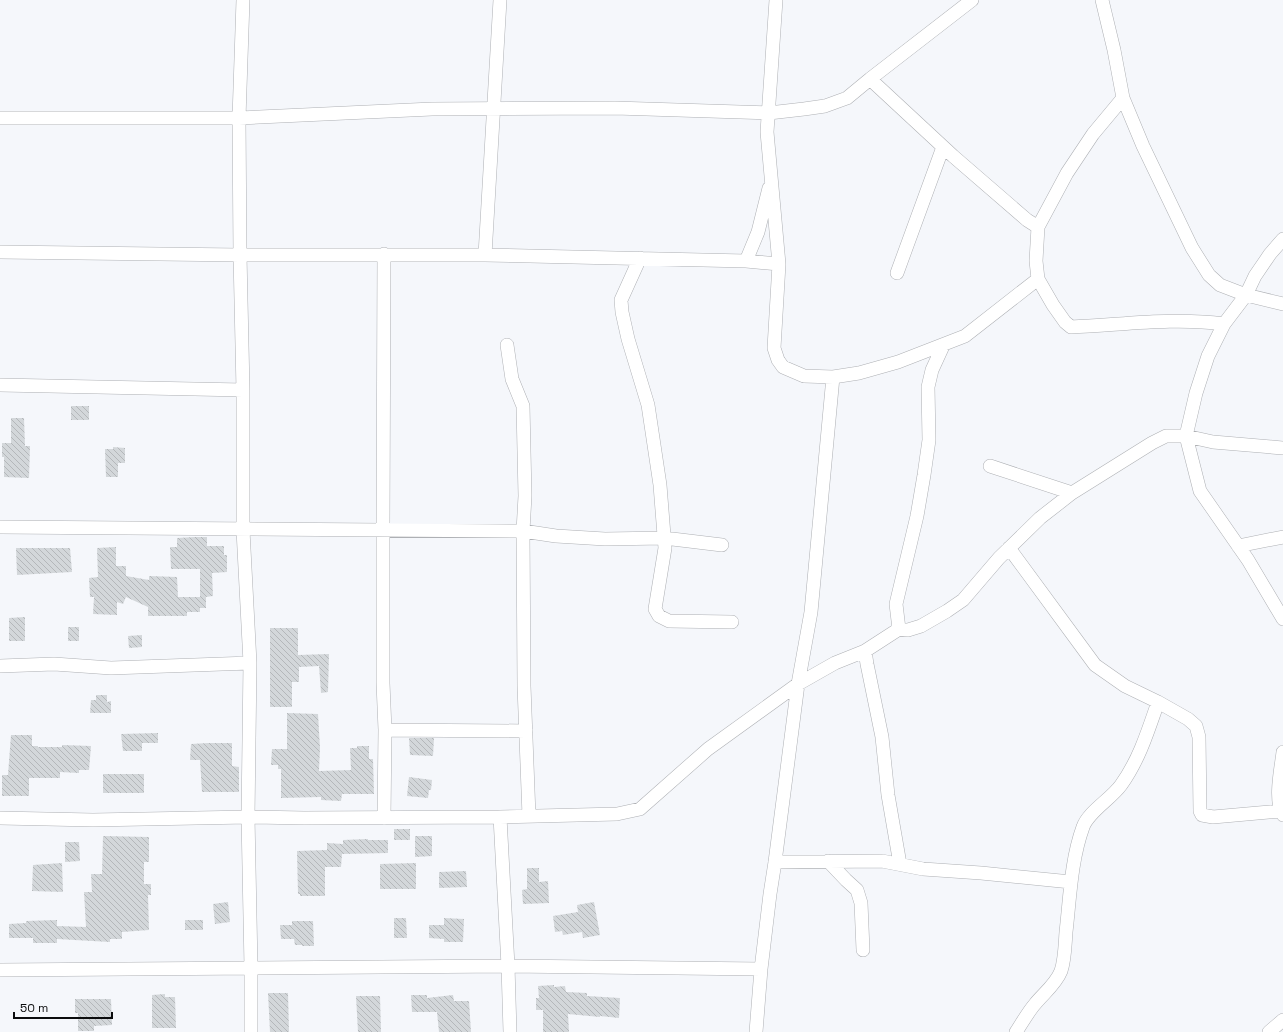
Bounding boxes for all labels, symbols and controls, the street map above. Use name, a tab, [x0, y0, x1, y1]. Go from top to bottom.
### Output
scale bar	[14, 994, 112, 1020]
text: 50 m	[20, 1000, 48, 1016]

